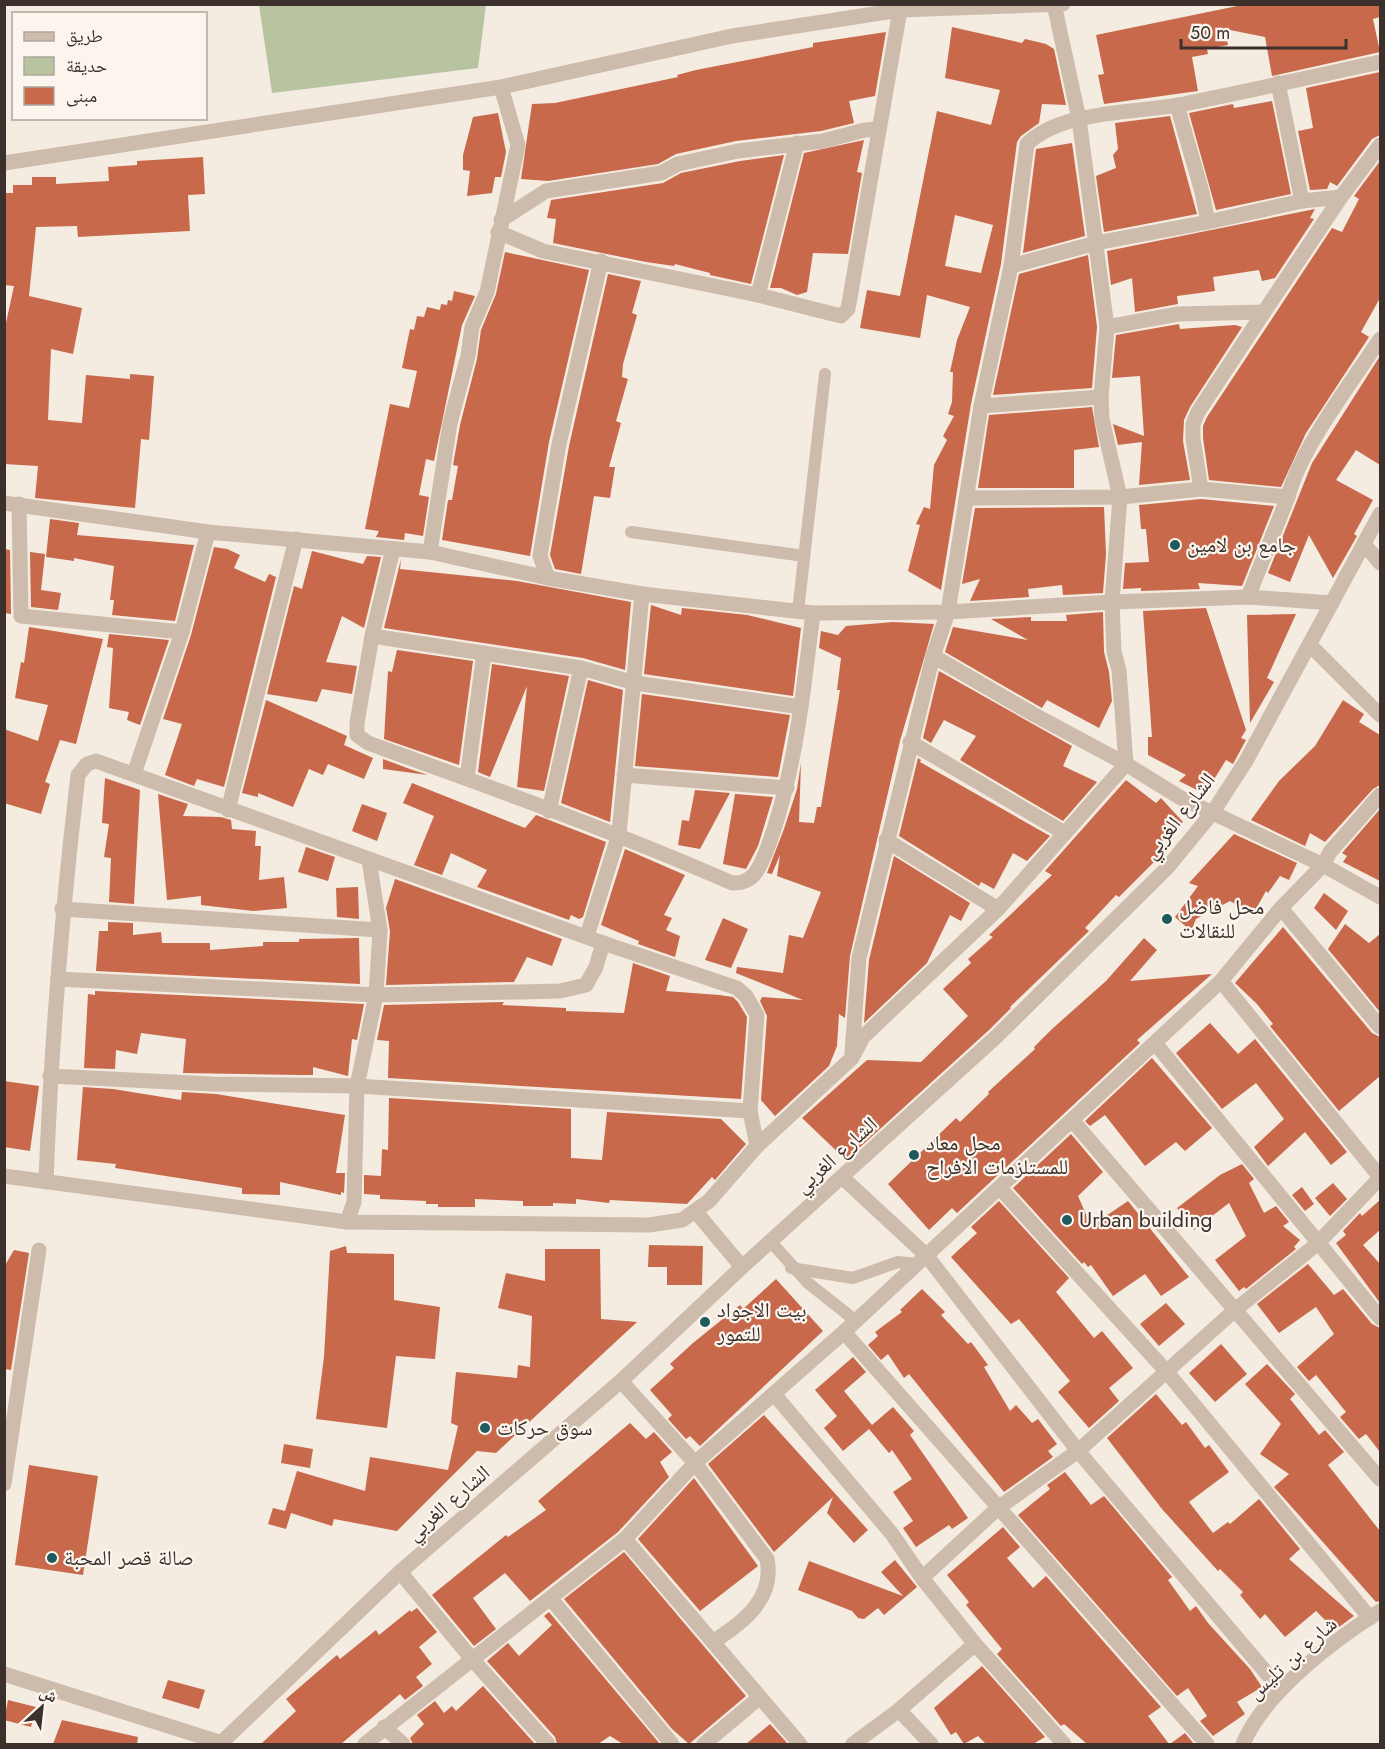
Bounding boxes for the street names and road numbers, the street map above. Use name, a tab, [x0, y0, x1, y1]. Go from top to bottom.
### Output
street label: الشارع الغربي	[1136, 766, 1223, 866]
street label: الشارع الغربي	[788, 1110, 885, 1201]
street label: الشارع الغربي	[399, 1458, 497, 1549]
street label: شارع بن تليس	[1240, 1609, 1344, 1707]

